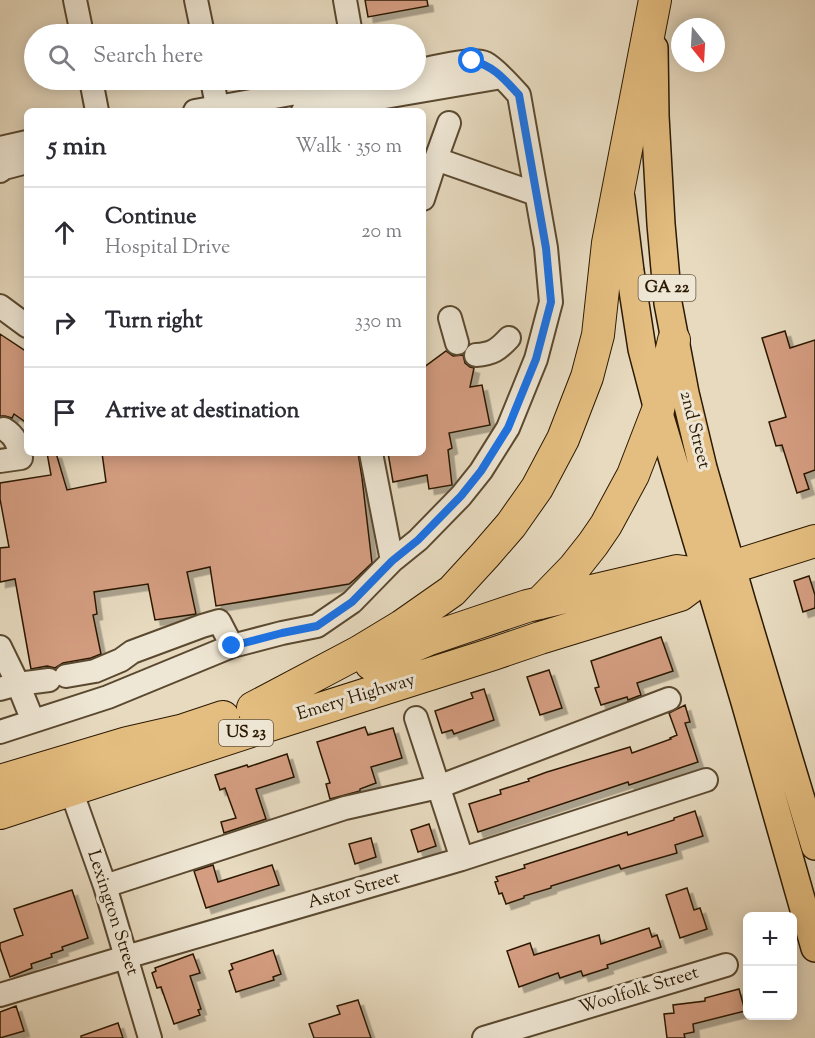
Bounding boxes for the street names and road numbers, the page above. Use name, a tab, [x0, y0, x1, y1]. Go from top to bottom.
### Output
road number: GA 22	[638, 275, 696, 301]
street label: 2nd Street	[672, 388, 716, 472]
street label: Emery Highway	[294, 668, 418, 728]
road number: US 23	[219, 720, 273, 746]
street label: Lexington Street	[80, 847, 144, 979]
street label: Astor Street	[305, 865, 403, 917]
street label: Woolfolk Street	[576, 960, 702, 1022]

